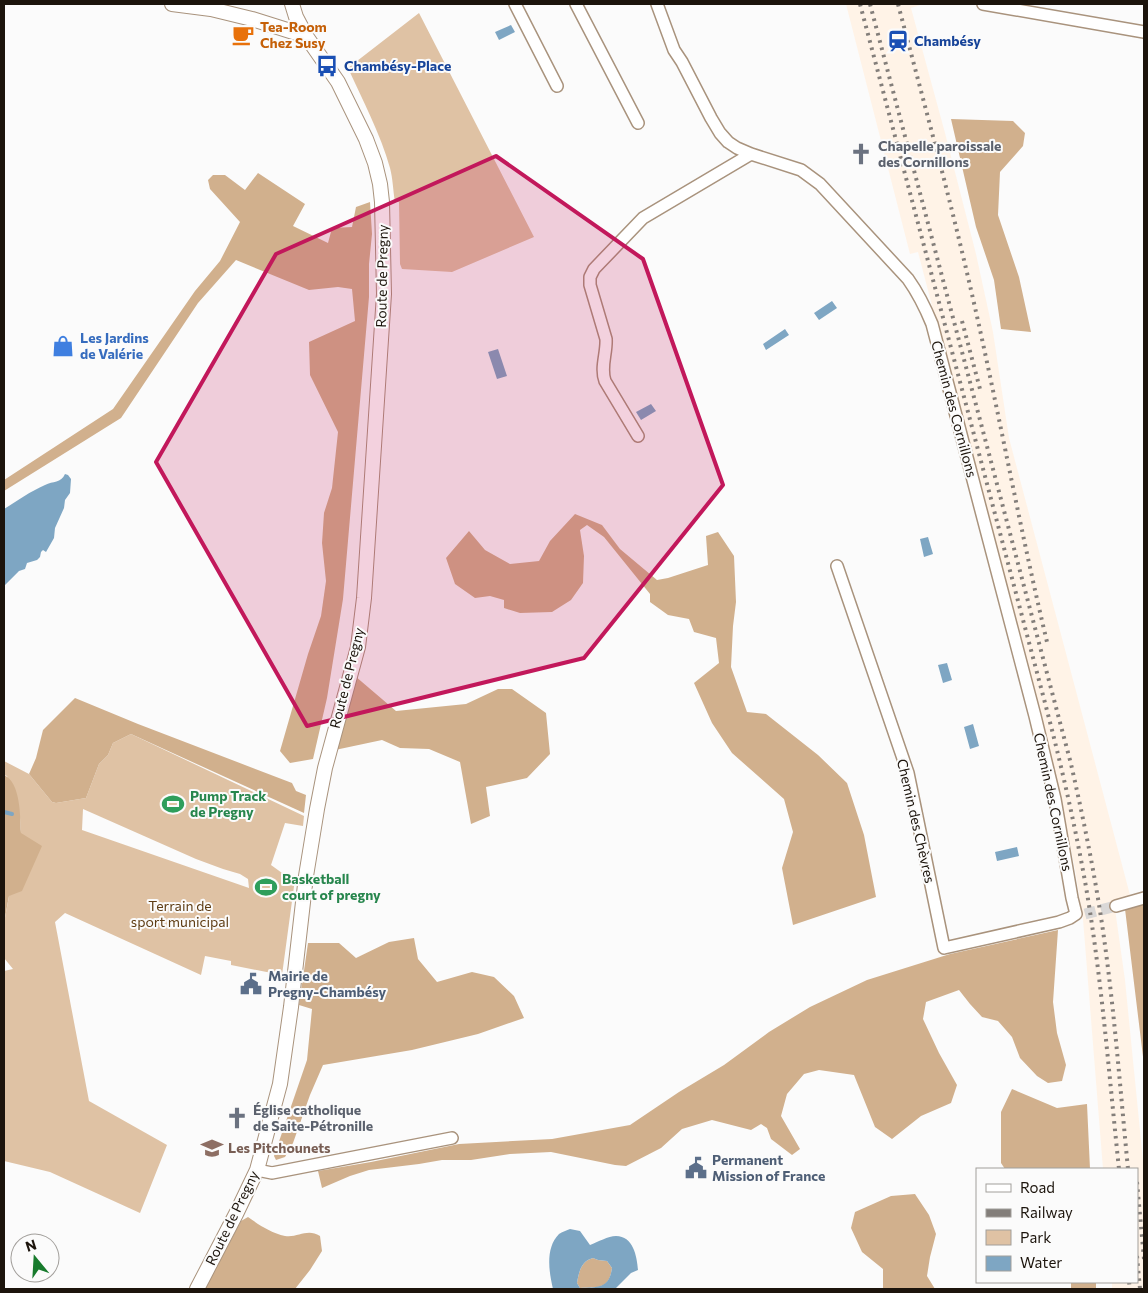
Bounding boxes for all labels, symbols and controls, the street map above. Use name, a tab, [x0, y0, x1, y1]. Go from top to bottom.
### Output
place label: Tea-Room Chez Susy	[260, 18, 327, 51]
cafe icon: Tea-Room Chez Susy	[230, 22, 256, 48]
station icon: Chambésy	[885, 28, 911, 54]
place label: Chambésy	[914, 32, 981, 49]
bus stop icon: Chambésy-Place	[314, 53, 340, 79]
place label: Chambésy-Place	[344, 57, 451, 74]
place label: Chapelle paroissale des Cornillons	[878, 137, 1001, 170]
church icon: Chapelle paroissale des Cornillons	[848, 141, 874, 167]
street label: Route de Pregny	[372, 224, 391, 328]
place label: Les Jardins de Valérie	[80, 329, 149, 362]
shop icon: Les Jardins de Valérie	[50, 333, 76, 359]
street label: Chemin des Cornillons	[928, 339, 981, 479]
street label: Route de Pregny	[326, 626, 367, 730]
street label: Chemin des Cornillons	[1031, 731, 1076, 873]
street label: Chemin des Chèvres	[894, 757, 939, 885]
place label: Pump Track de Pregny	[190, 787, 266, 820]
sports icon: Pump Track de Pregny	[160, 791, 186, 817]
place label: Basketball court of pregny	[282, 870, 381, 903]
sports icon: Basketball court of pregny	[253, 874, 279, 900]
park label: Terrain de sport municipal	[131, 897, 229, 930]
place label: Mairie de Pregny-Chambésy	[268, 967, 387, 1000]
public building icon: Mairie de Pregny-Chambésy	[238, 971, 264, 997]
place label: Église catholique de Saite-Pétronille	[253, 1101, 373, 1134]
church icon: Église catholique de Saite-Pétronille	[224, 1105, 250, 1131]
school or university icon: Les Pitchounets	[199, 1135, 225, 1161]
place label: Les Pitchounets	[228, 1139, 331, 1156]
place label: Permanent Mission of France	[712, 1151, 825, 1184]
public building icon: Permanent Mission of France	[683, 1155, 709, 1181]
street label: Route de Pregny	[201, 1168, 262, 1268]
legend	[976, 1168, 1138, 1283]
text: Road	[1020, 1178, 1055, 1196]
text: Railway	[1020, 1203, 1073, 1221]
text: Park	[1020, 1228, 1051, 1246]
north arrow	[10, 1233, 60, 1283]
text: N	[23, 1235, 38, 1255]
text: Water	[1020, 1253, 1062, 1271]

